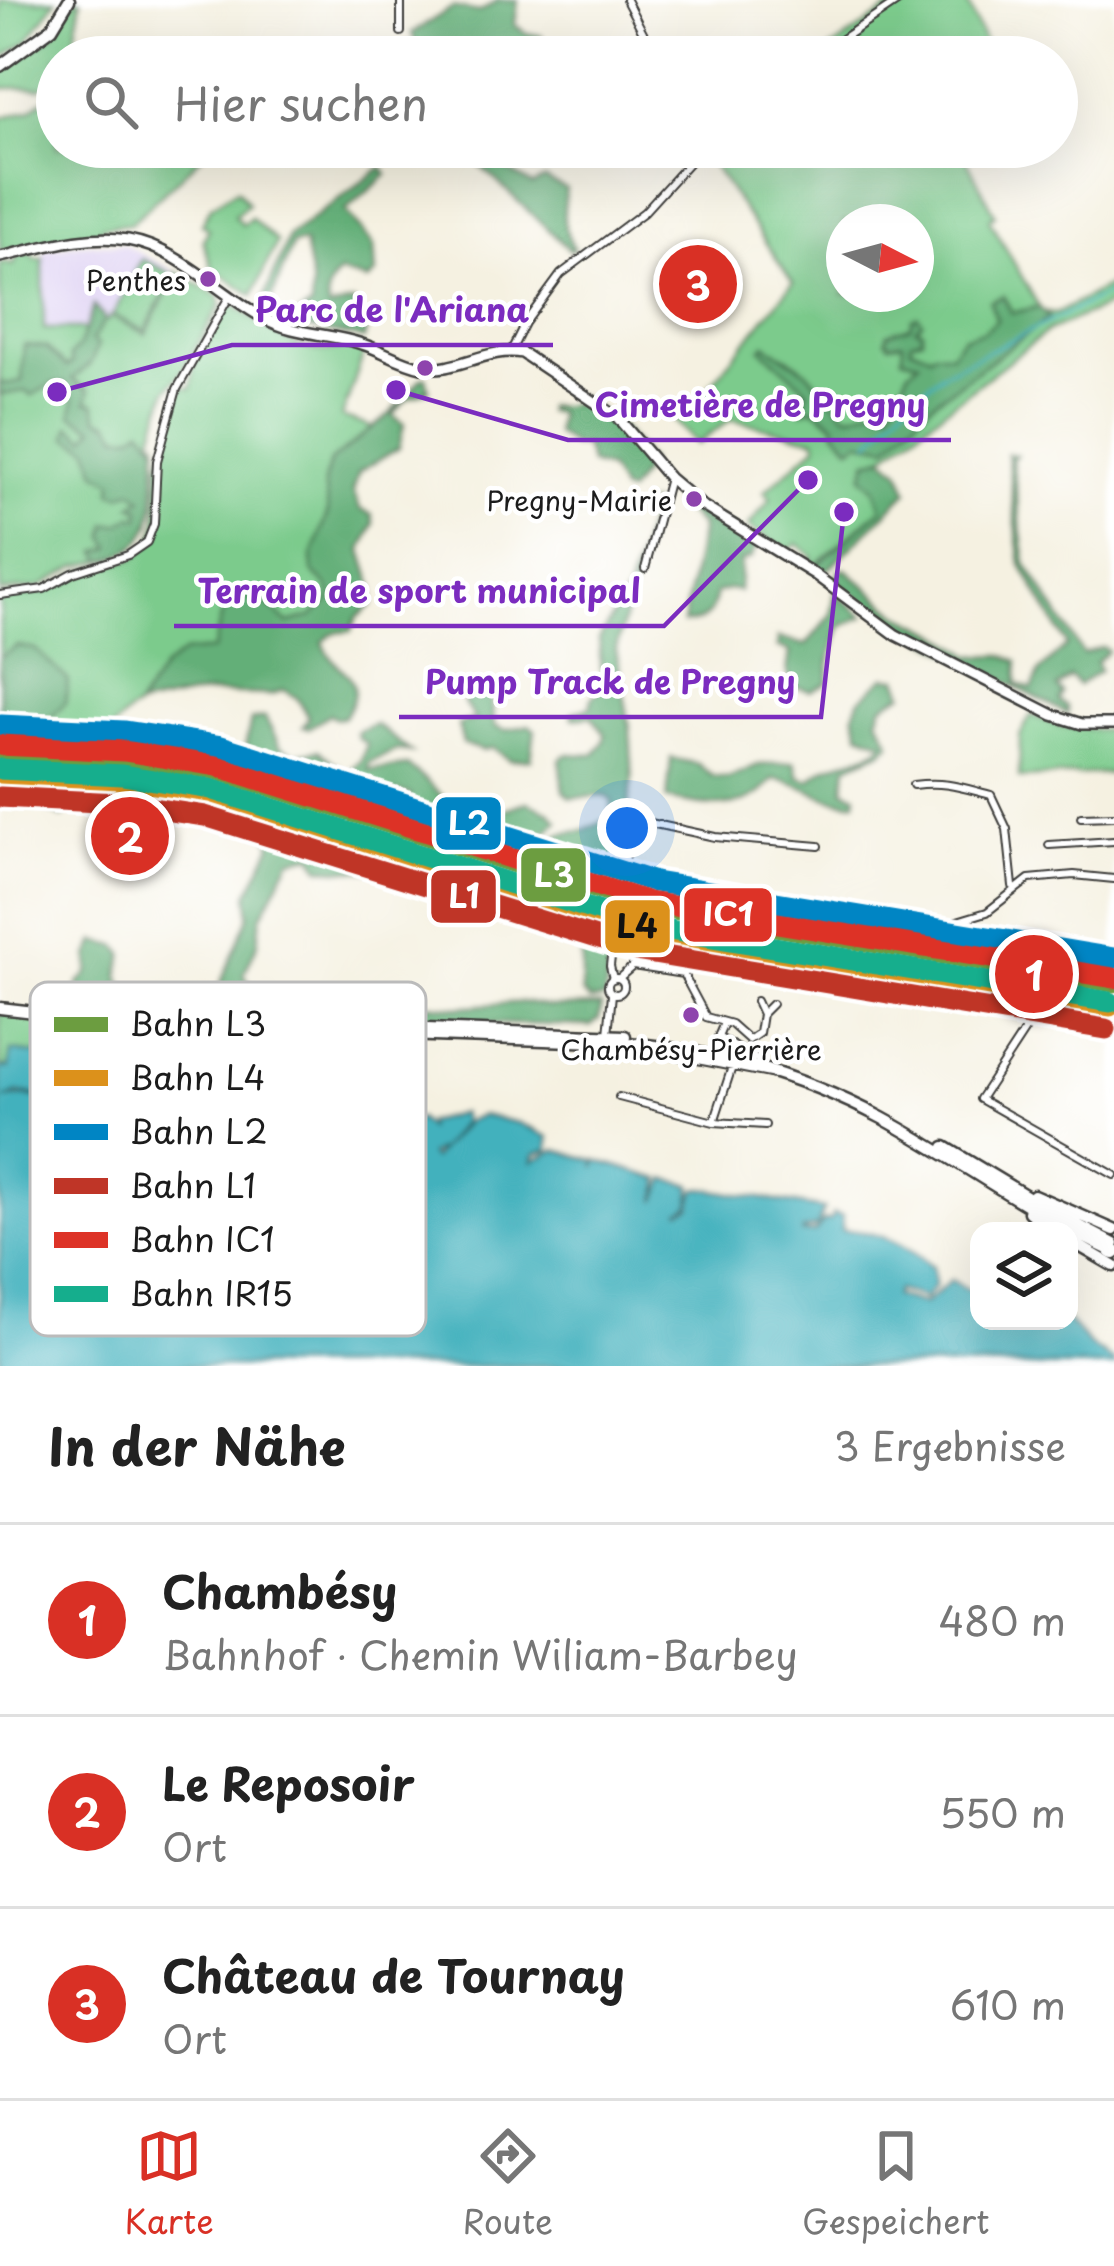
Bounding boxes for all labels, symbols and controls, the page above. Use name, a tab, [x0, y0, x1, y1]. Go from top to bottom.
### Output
search box	[36, 36, 1078, 168]
text: Hier suchen	[174, 68, 428, 136]
icon: search	[78, 69, 144, 135]
north arrow	[826, 204, 934, 312]
pin: 3	[659, 239, 737, 329]
place label: Penthes	[86, 259, 186, 300]
marker: Penthes	[197, 268, 219, 290]
callout: Parc de l'Ariana	[232, 276, 553, 345]
text: Parc de l'Ariana	[255, 283, 529, 333]
unlabelled marker	[414, 357, 436, 379]
callout: Cimetière de Pregny	[568, 371, 951, 440]
text: Cimetière de Pregny	[595, 378, 925, 428]
place label: Pregny-Mairie	[486, 479, 672, 520]
marker: Pregny-Mairie	[683, 488, 705, 510]
callout: Terrain de sport municipal	[174, 557, 664, 626]
text: Terrain de sport municipal	[197, 564, 641, 614]
callout: Pump Track de Pregny	[399, 648, 821, 717]
text: Pump Track de Pregny	[425, 655, 795, 705]
pin: 2	[91, 791, 169, 881]
line badge: L2	[434, 795, 503, 852]
text: L2	[448, 796, 490, 846]
your location	[597, 798, 657, 858]
line badge: L3	[519, 846, 588, 904]
text: L3	[534, 848, 574, 898]
line badge: L1	[429, 868, 498, 925]
text: L1	[448, 869, 480, 919]
line badge: IC1	[682, 886, 774, 944]
text: IC1	[703, 887, 753, 937]
line badge: L4	[603, 898, 672, 955]
text: L4	[616, 899, 658, 949]
pin: 1	[995, 929, 1073, 1019]
legend	[30, 982, 426, 1336]
text: Bahn L3	[129, 997, 266, 1047]
marker: Chambésy-Pierrière	[680, 1004, 702, 1026]
place label: Chambésy-Pierrière	[560, 1028, 822, 1069]
text: Bahn L4	[129, 1051, 265, 1101]
text: Bahn L2	[129, 1105, 268, 1155]
text: Bahn L1	[129, 1159, 256, 1209]
text: Bahn IC1	[129, 1213, 275, 1263]
map controls	[970, 1222, 1078, 1330]
button: layers	[970, 1222, 1078, 1330]
text: Bahn IR15	[129, 1267, 293, 1317]
text: In der Nähe	[48, 1406, 345, 1483]
text: 3 Ergebnisse	[834, 1415, 1066, 1474]
text: Chambésy	[162, 1556, 397, 1624]
text: 1	[78, 1590, 96, 1649]
text: 480 m	[939, 1590, 1066, 1649]
text: Bahnhof · Chemin Wiliam-Barbey	[162, 1624, 798, 1683]
text: Le Reposoir	[162, 1748, 415, 1816]
text: 2	[73, 1782, 101, 1841]
text: 550 m	[939, 1782, 1066, 1841]
text: Ort	[162, 1816, 227, 1875]
text: Château de Tournay	[162, 1940, 625, 2008]
text: 3	[74, 1974, 100, 2033]
text: 610 m	[950, 1974, 1066, 2033]
text: Ort	[162, 2008, 227, 2067]
tab: Karte	[124, 2123, 214, 2245]
tab: Route	[463, 2123, 553, 2245]
tab: Gespeichert	[802, 2123, 990, 2245]

